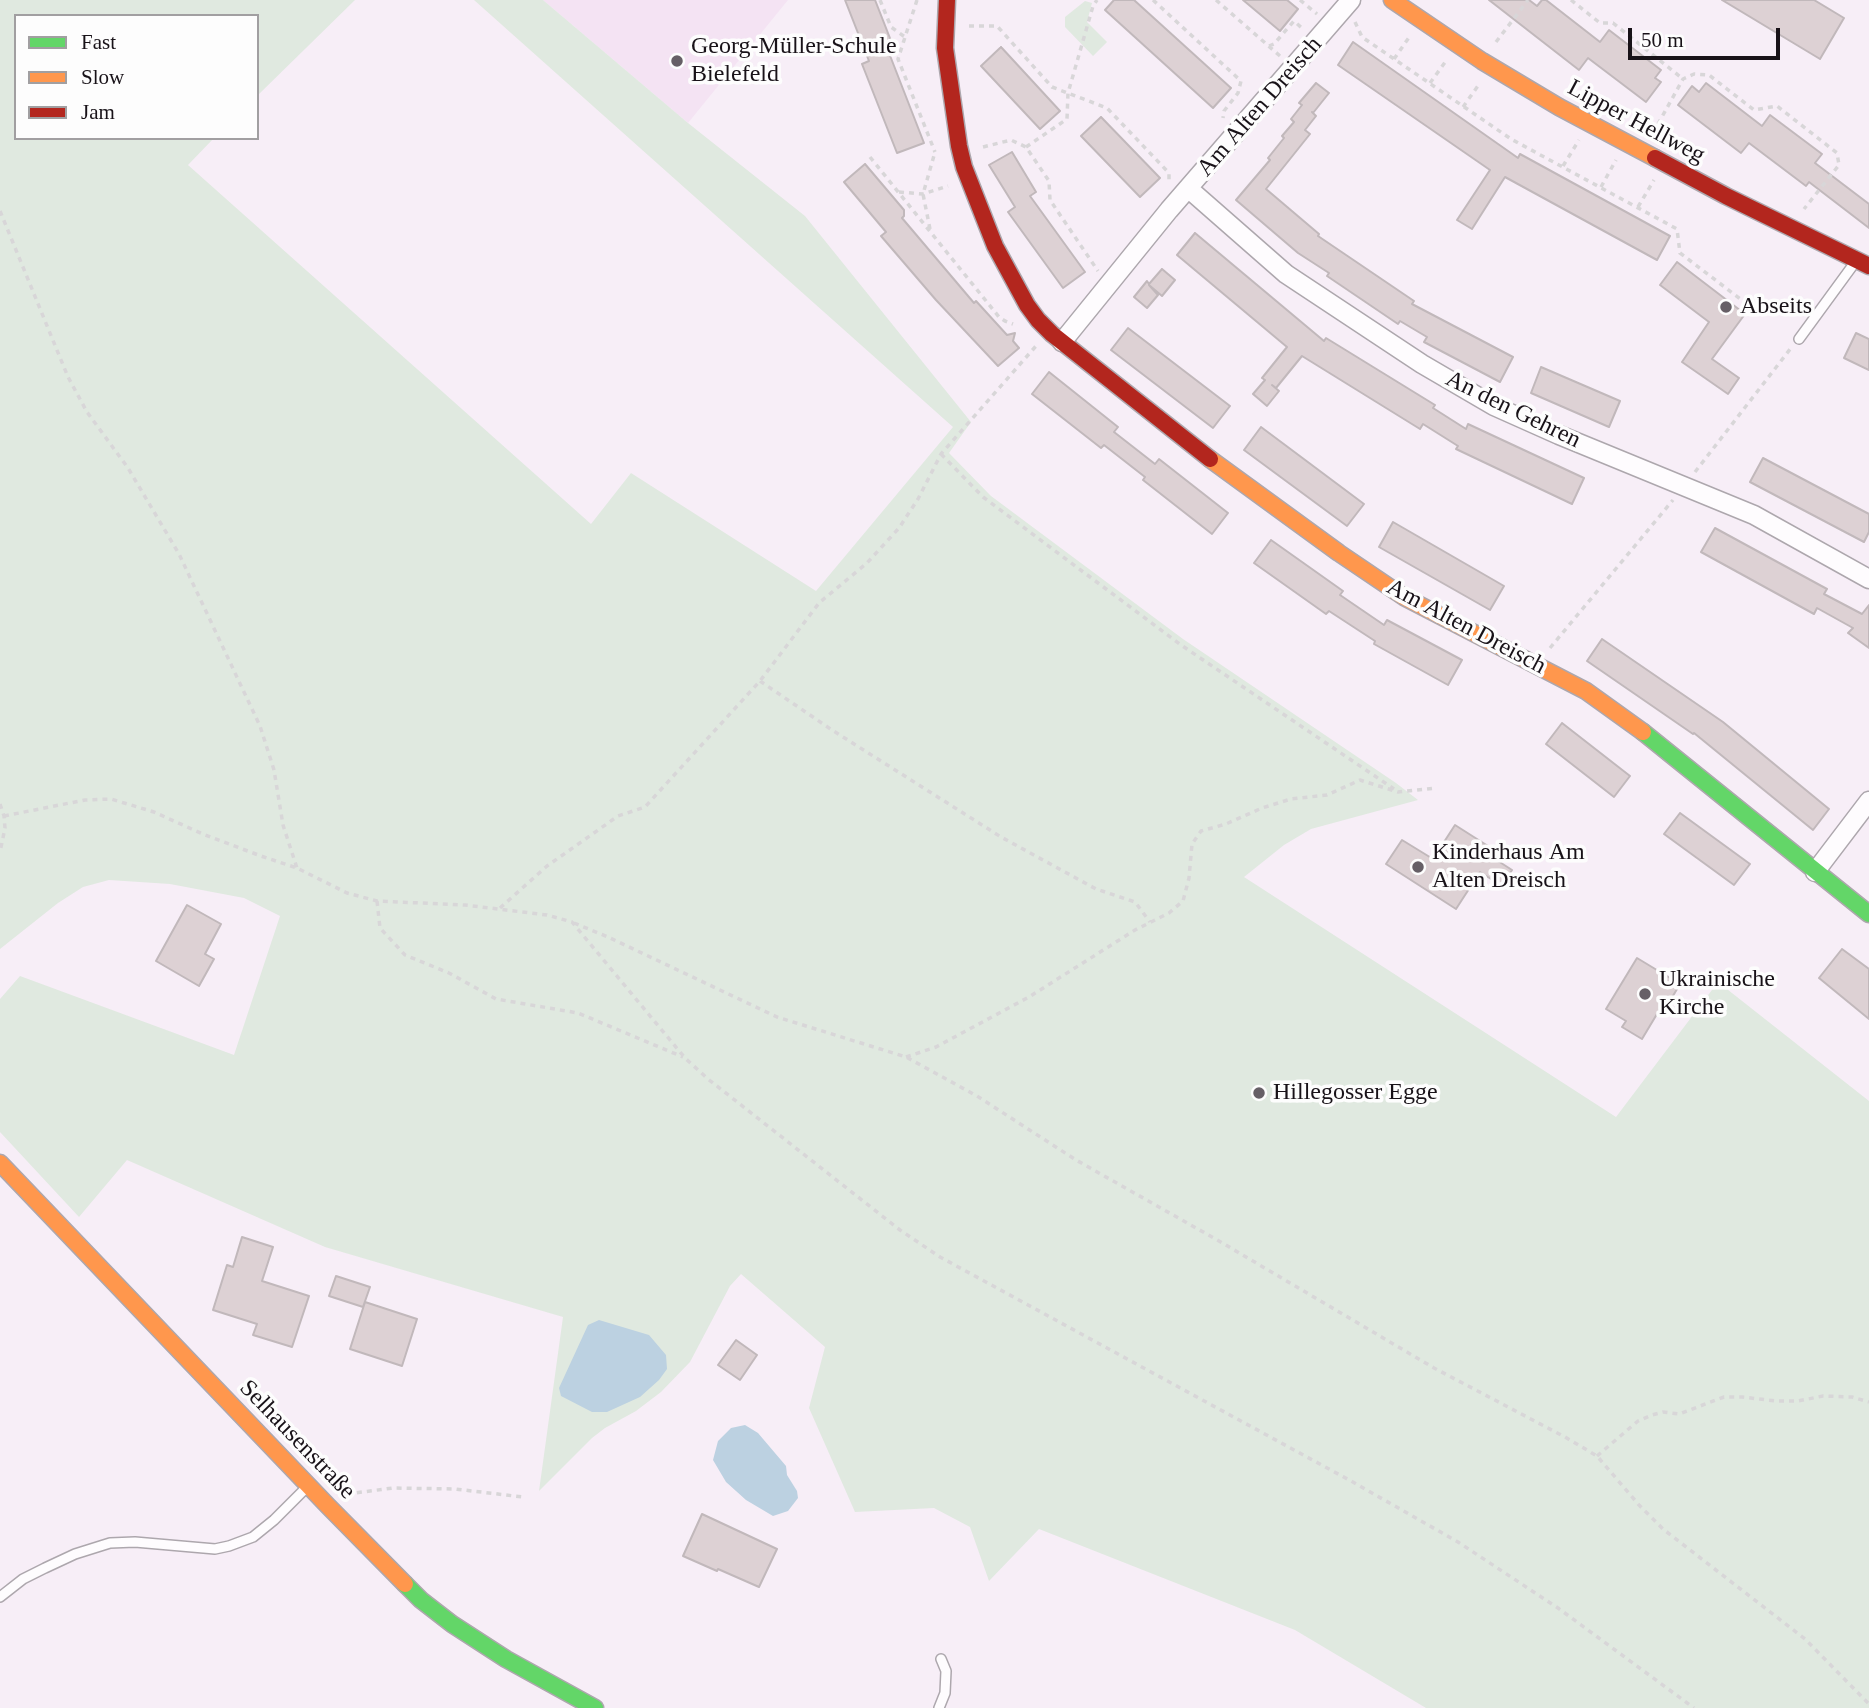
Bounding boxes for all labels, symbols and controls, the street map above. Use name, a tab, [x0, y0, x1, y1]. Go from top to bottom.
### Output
legend	[14, 14, 259, 140]
scale bar	[1631, 14, 1783, 58]
text: 50 m	[1641, 28, 1684, 52]
text: Fast	[81, 30, 116, 54]
street label: Am Alten Dreisch	[1191, 31, 1329, 183]
place label: Georg-Müller-Schule Bielefeld	[691, 33, 897, 89]
marker: Georg-Müller-Schule Bielefeld	[669, 53, 685, 69]
text: Slow	[81, 65, 124, 89]
street label: Lipper Hellweg	[1562, 74, 1710, 170]
text: Jam	[81, 100, 115, 124]
place label: Abseits	[1740, 293, 1812, 321]
marker: Abseits	[1718, 299, 1734, 315]
street label: An den Gehren	[1441, 365, 1585, 455]
street label: Am Alten Dreisch	[1382, 573, 1550, 681]
place label: Kinderhaus Am Alten Dreisch	[1432, 839, 1585, 895]
marker: Kinderhaus Am Alten Dreisch	[1410, 859, 1426, 875]
place label: Ukrainische Kirche	[1659, 966, 1775, 1022]
marker: Ukrainische Kirche	[1637, 986, 1653, 1002]
place label: Hillegosser Egge	[1273, 1079, 1438, 1107]
marker: Hillegosser Egge	[1251, 1085, 1267, 1101]
street label: Selhausenstraße	[233, 1374, 361, 1506]

